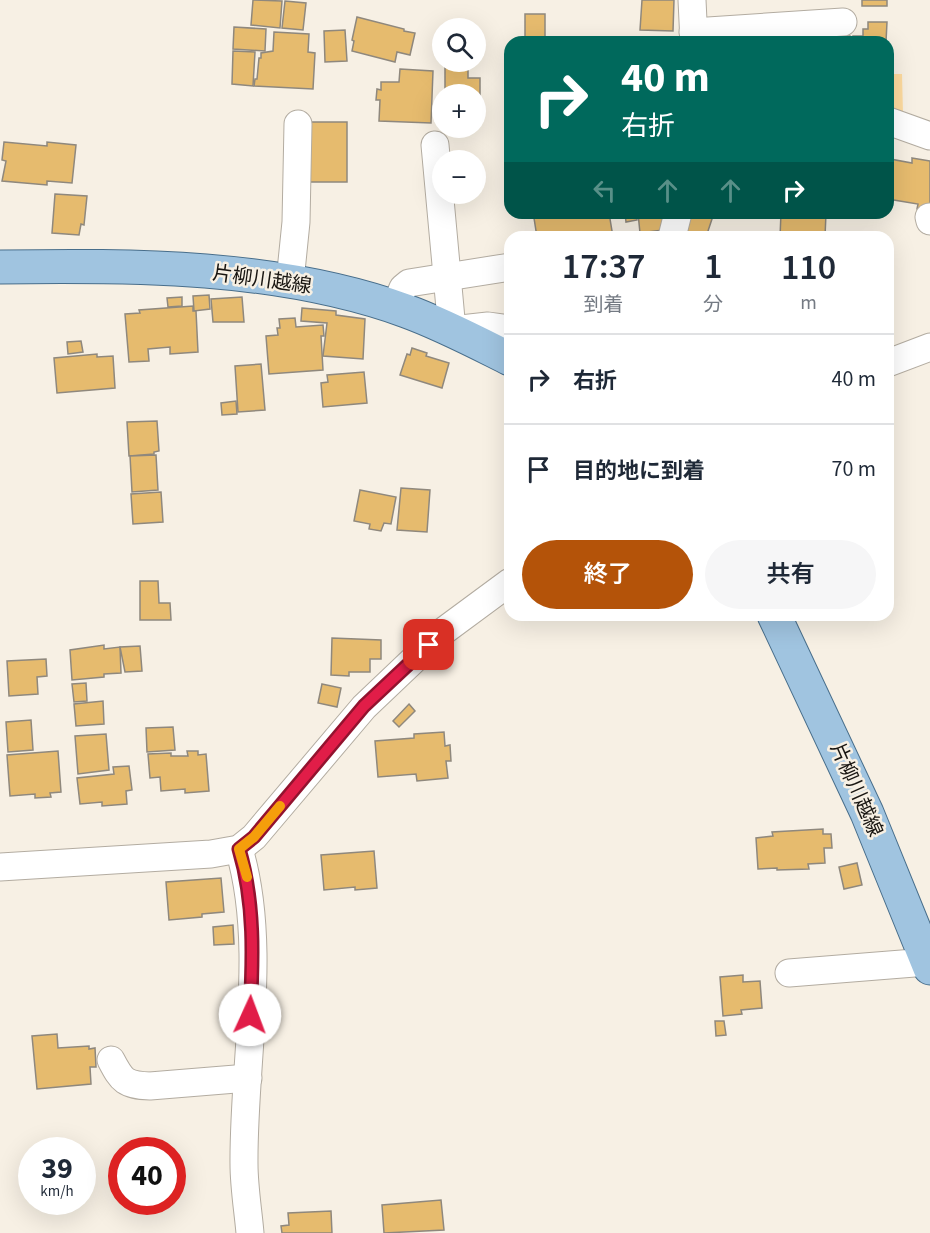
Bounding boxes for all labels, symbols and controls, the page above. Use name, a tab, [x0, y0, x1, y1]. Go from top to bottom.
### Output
map controls	[432, 18, 486, 204]
button: search	[432, 18, 486, 72]
text: 40 m	[621, 48, 710, 108]
icon: right	[522, 60, 600, 138]
button: +	[432, 84, 486, 138]
text: 右折	[621, 107, 675, 146]
button: −	[432, 150, 486, 204]
icon: left	[588, 174, 621, 207]
icon: ahead	[651, 174, 684, 207]
icon: ahead	[714, 174, 747, 207]
icon: right	[777, 174, 810, 207]
text: 17:37	[562, 241, 645, 292]
text: 1	[704, 241, 722, 292]
text: 110	[781, 242, 836, 293]
street label: 片柳川越線	[211, 259, 313, 301]
text: m	[800, 289, 817, 317]
text: 到着	[584, 291, 624, 319]
text: 分	[703, 291, 723, 319]
icon: right	[522, 363, 555, 396]
text: 40 m	[831, 363, 876, 395]
text: 右折	[573, 365, 617, 397]
icon: arrive	[522, 453, 555, 486]
text: 70 m	[831, 453, 876, 485]
text: 目的地に到着	[573, 455, 705, 487]
button: 終了	[522, 540, 693, 609]
button: 共有	[705, 540, 876, 609]
pin	[403, 619, 454, 670]
icon: arrive	[412, 628, 445, 661]
street label: 片柳川越線	[823, 739, 889, 841]
position arrow	[218, 983, 282, 1047]
speed limit sign: 40	[108, 1137, 186, 1215]
text: 39	[41, 1147, 73, 1190]
text: km/h	[40, 1181, 74, 1202]

